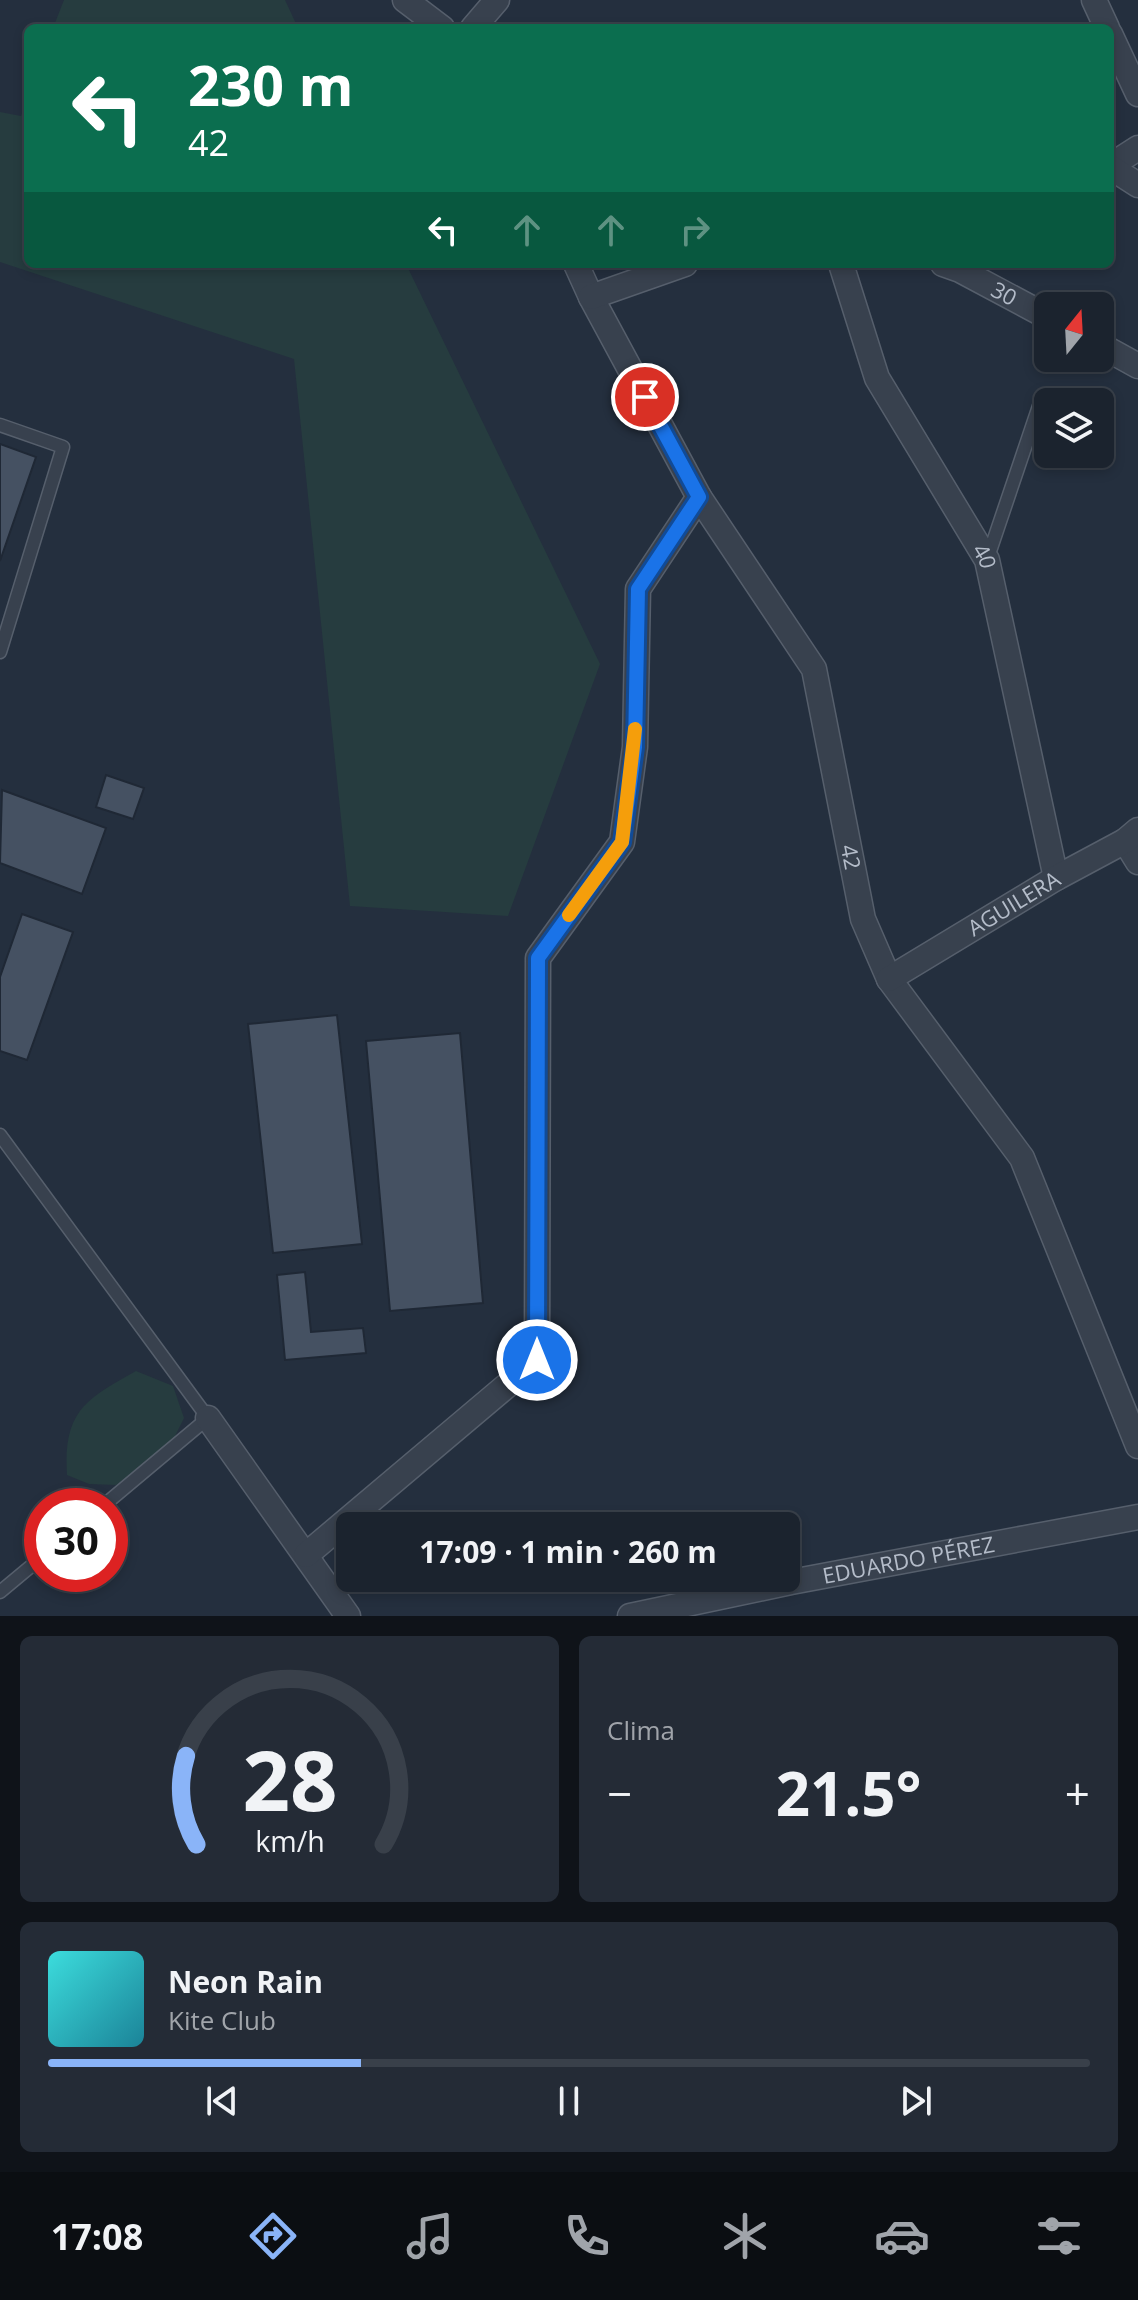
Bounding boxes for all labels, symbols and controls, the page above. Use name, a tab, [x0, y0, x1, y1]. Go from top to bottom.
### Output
text: 230 m	[188, 46, 354, 122]
icon: left	[56, 56, 160, 160]
text: 42	[188, 118, 229, 167]
icon: left	[421, 208, 465, 252]
icon: ahead	[505, 208, 549, 252]
icon: ahead	[589, 208, 633, 252]
icon: right	[673, 208, 717, 252]
street label: 30	[986, 273, 1023, 312]
north arrow	[1034, 292, 1114, 372]
map controls	[1034, 292, 1114, 468]
pin	[611, 363, 679, 431]
icon: arrive	[623, 375, 667, 419]
button: layers	[1034, 388, 1114, 468]
street label: 40	[966, 537, 1004, 571]
street label: 42	[835, 842, 869, 872]
street label: AGUILERA	[961, 863, 1065, 942]
position arrow	[495, 1318, 579, 1402]
speed limit sign: 30	[24, 1488, 128, 1592]
street label: EDUARDO PÉREZ	[820, 1528, 997, 1590]
text: 17:09 · 1 min · 260 m	[419, 1531, 717, 1572]
text: Clima	[607, 1712, 675, 1748]
text: 28	[242, 1722, 337, 1835]
text: 21.5°	[776, 1752, 921, 1834]
text: −	[607, 1763, 632, 1823]
text: +	[1065, 1763, 1090, 1823]
text: km/h	[255, 1821, 324, 1860]
text: Neon Rain	[168, 1961, 323, 2002]
text: Kite Club	[168, 2002, 276, 2038]
icon: previous	[200, 2079, 244, 2123]
icon: pause	[547, 2079, 591, 2123]
icon: next	[894, 2079, 938, 2123]
icon: directions	[245, 2208, 301, 2264]
icon: music	[402, 2208, 458, 2264]
icon: phone	[559, 2208, 615, 2264]
icon: climate	[717, 2208, 773, 2264]
icon: car	[874, 2208, 930, 2264]
icon: filters	[1031, 2208, 1087, 2264]
text: 17:08	[51, 2212, 143, 2261]

